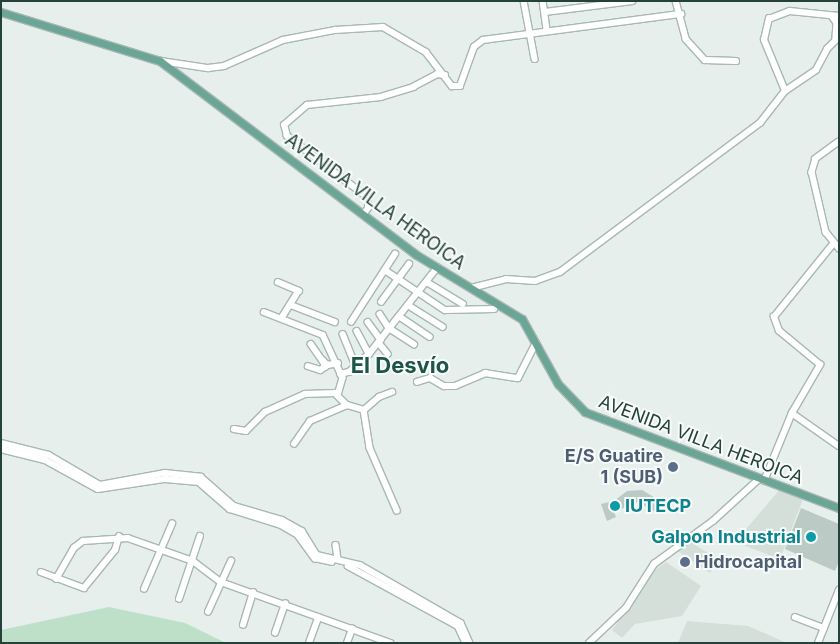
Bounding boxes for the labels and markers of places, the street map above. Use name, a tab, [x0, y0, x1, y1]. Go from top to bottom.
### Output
place label: E/S Guatire 1 (SUB)	[565, 446, 663, 488]
marker: E/S Guatire 1 (SUB)	[667, 461, 679, 473]
place label: IUTECP	[625, 495, 691, 517]
marker: IUTECP	[609, 500, 621, 512]
place label: Galpon Industrial	[651, 526, 801, 548]
marker: Galpon Industrial	[805, 531, 817, 543]
place label: Hidrocapital	[695, 551, 802, 573]
marker: Hidrocapital	[679, 556, 691, 568]

